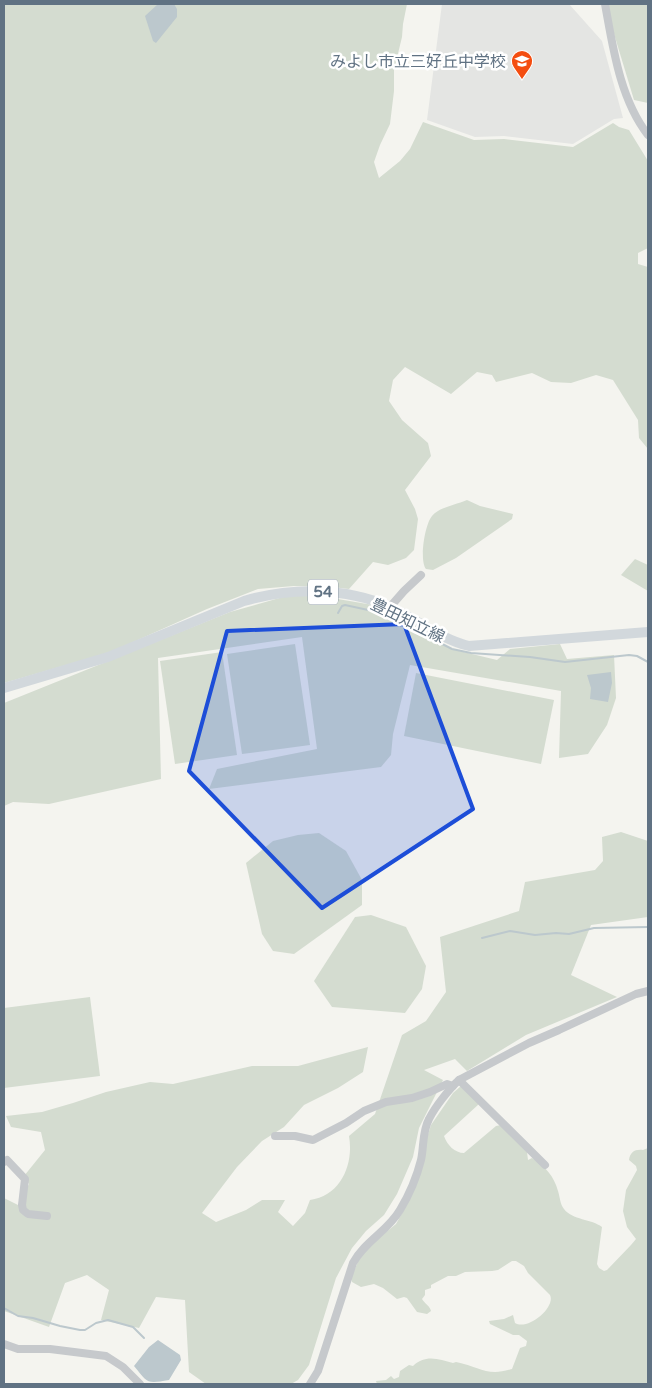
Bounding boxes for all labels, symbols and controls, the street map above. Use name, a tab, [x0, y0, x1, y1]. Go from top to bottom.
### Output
school or university icon: みよし市立三好丘中学校	[510, 49, 534, 80]
place label: みよし市立三好丘中学校	[330, 52, 506, 72]
road number: 54	[308, 580, 338, 604]
street label: 豊田知立線	[367, 594, 448, 647]

